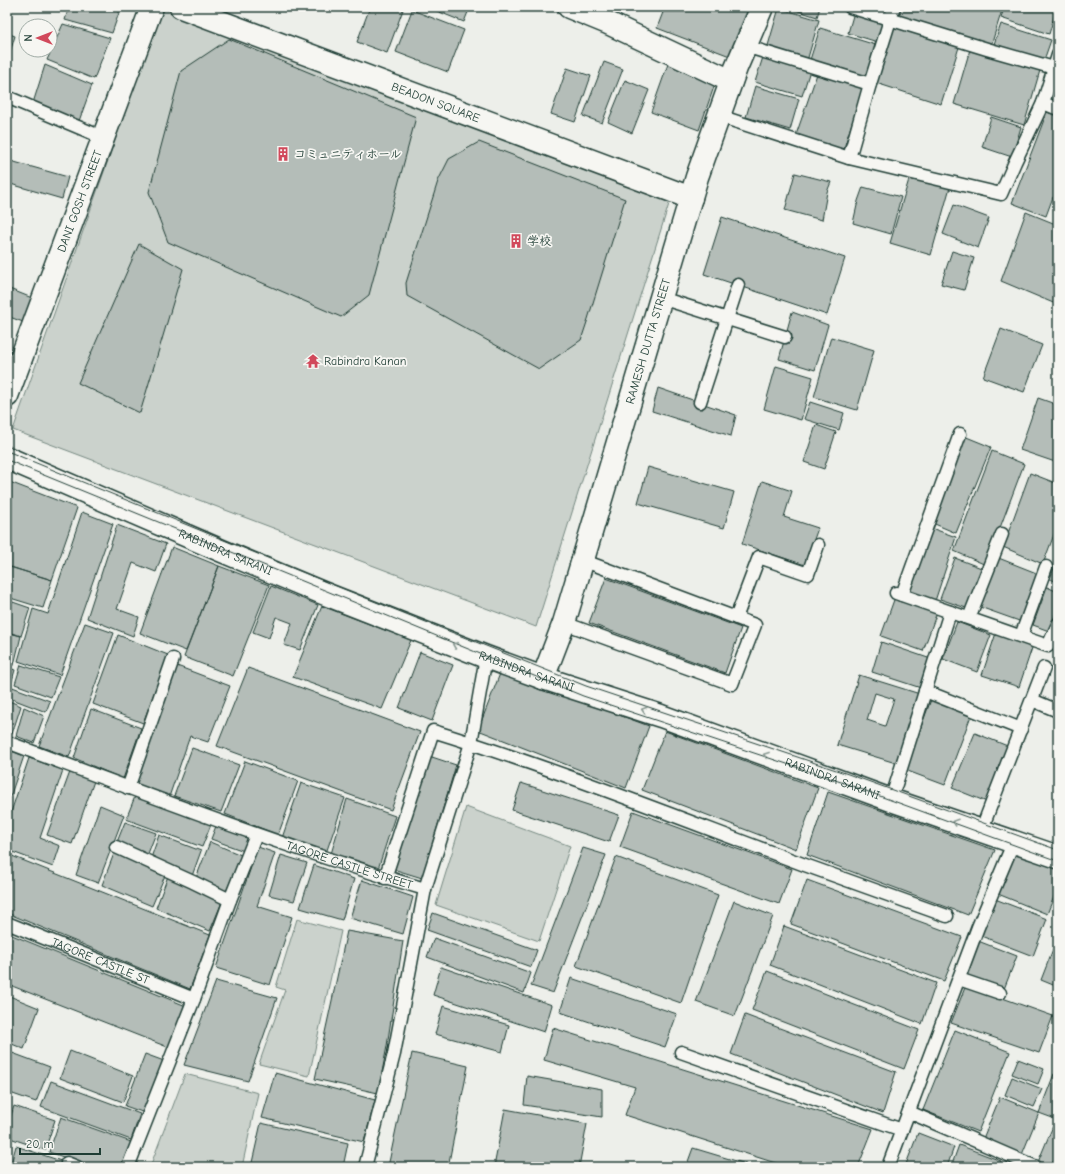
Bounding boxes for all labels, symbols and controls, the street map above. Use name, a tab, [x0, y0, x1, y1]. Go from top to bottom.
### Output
north arrow	[18, 18, 58, 58]
text: N	[22, 34, 35, 42]
street label: BEADON SQUARE	[389, 79, 482, 125]
building icon: コミュニティホール	[275, 146, 291, 162]
place label: コミュニティホール	[294, 147, 402, 161]
street label: DANI GOSH STREET	[54, 148, 105, 254]
building icon: 学校	[508, 233, 524, 249]
place label: 学校	[527, 234, 551, 248]
street label: RAMESH DUTTA STREET	[623, 276, 674, 406]
temple icon: Rabindra Kanan	[305, 353, 321, 369]
place label: Rabindra Kanan	[324, 354, 406, 368]
street label: RABINDRA SARANI	[177, 526, 275, 578]
one-way arrow	[452, 642, 460, 650]
street label: RABINDRA SARANI	[477, 648, 577, 695]
one-way arrow	[641, 706, 648, 715]
one-way arrow	[763, 751, 770, 759]
street label: RABINDRA SARANI	[783, 755, 882, 802]
one-way arrow	[951, 818, 958, 827]
street label: TAGORE CASTLE STREET	[284, 838, 415, 892]
street label: TAGORE CASTLE ST	[50, 935, 152, 987]
scale bar	[20, 1130, 100, 1156]
text: 20 m	[26, 1137, 54, 1151]

